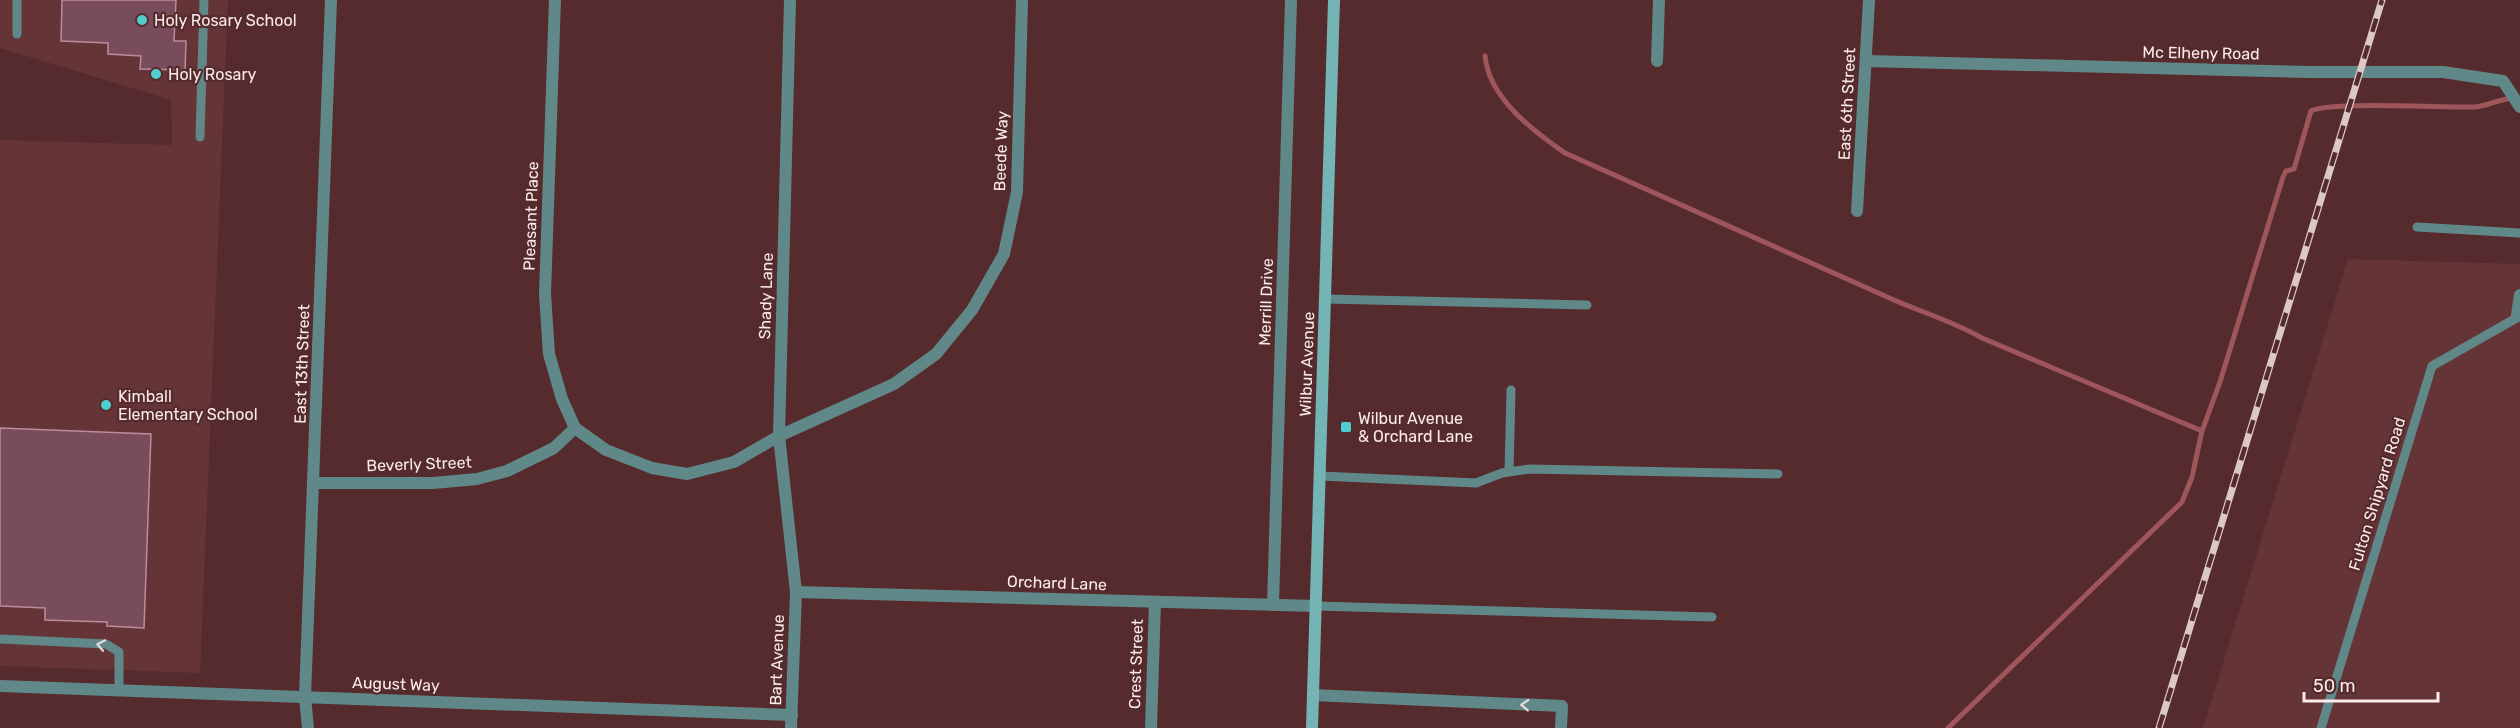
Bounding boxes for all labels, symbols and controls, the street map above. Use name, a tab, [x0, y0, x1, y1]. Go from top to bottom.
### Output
place label: Holy Rosary School	[154, 11, 297, 30]
marker: Holy Rosary School	[135, 13, 149, 27]
street label: Mc Elheny Road	[2142, 42, 2260, 64]
street label: East 6th Street	[1835, 47, 1859, 161]
place label: Holy Rosary	[168, 65, 256, 84]
marker: Holy Rosary	[149, 67, 163, 81]
street label: Beede Way	[990, 110, 1012, 192]
street label: Pleasant Place	[520, 161, 542, 271]
street label: Shady Lane	[755, 252, 777, 340]
street label: Merrill Drive	[1255, 258, 1277, 346]
street label: East 13th Street	[290, 304, 314, 424]
street label: Wilbur Avenue	[1296, 311, 1318, 417]
place label: Kimball Elementary School	[118, 387, 258, 424]
marker: Kimball Elementary School	[99, 398, 113, 412]
place label: Wilbur Avenue & Orchard Lane	[1358, 409, 1473, 446]
street label: Fulton Shipyard Road	[2345, 415, 2409, 573]
marker: Wilbur Avenue & Orchard Lane	[1339, 420, 1353, 434]
street label: Beverly Street	[366, 453, 472, 475]
street label: Orchard Lane	[1007, 572, 1107, 594]
street label: Bart Avenue	[766, 614, 788, 706]
street label: Crest Street	[1125, 619, 1147, 709]
one-way arrow	[96, 639, 106, 652]
scale bar	[2304, 665, 2438, 703]
street label: August Way	[352, 673, 440, 695]
text: 50 m	[2313, 675, 2356, 697]
one-way arrow	[1521, 698, 1530, 711]

